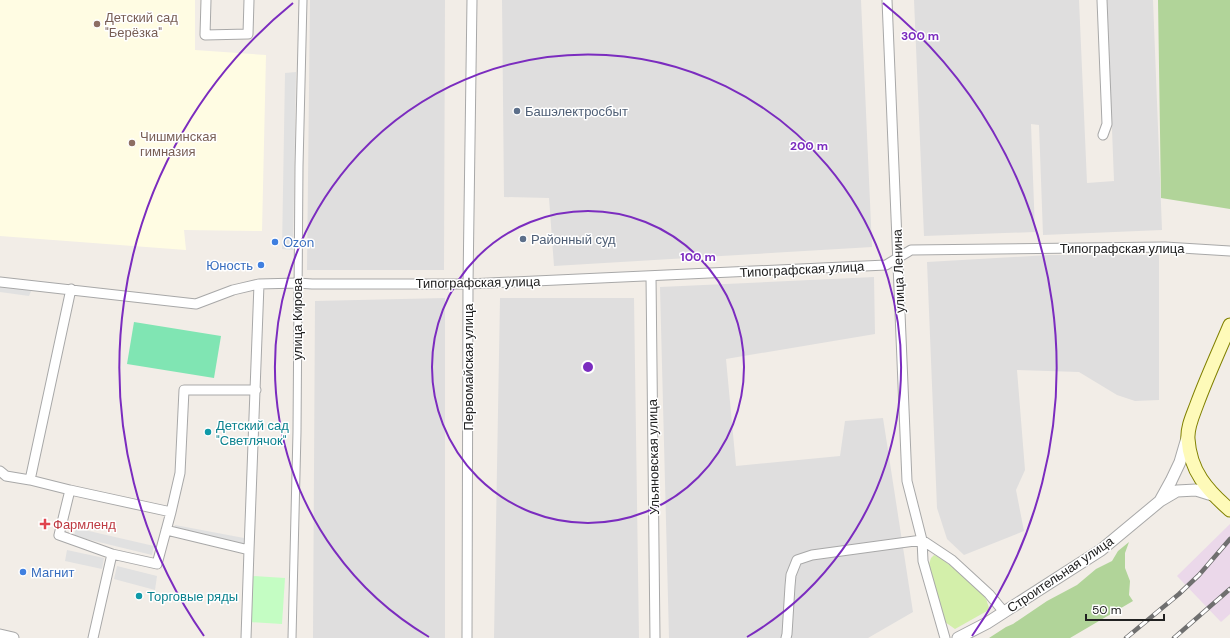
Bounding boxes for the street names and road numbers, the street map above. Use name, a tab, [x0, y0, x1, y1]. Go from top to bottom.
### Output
street label: улица Ленина	[889, 228, 908, 313]
street label: Типографская улица	[1060, 240, 1185, 257]
street label: Типографская улица	[739, 258, 866, 281]
street label: Типографская улица	[415, 273, 541, 292]
street label: улица Кирова	[289, 277, 306, 360]
street label: Первомайская улица	[460, 303, 477, 431]
street label: Ульяновская улица	[644, 398, 663, 515]
street label: Строительная улица	[1004, 532, 1117, 616]

